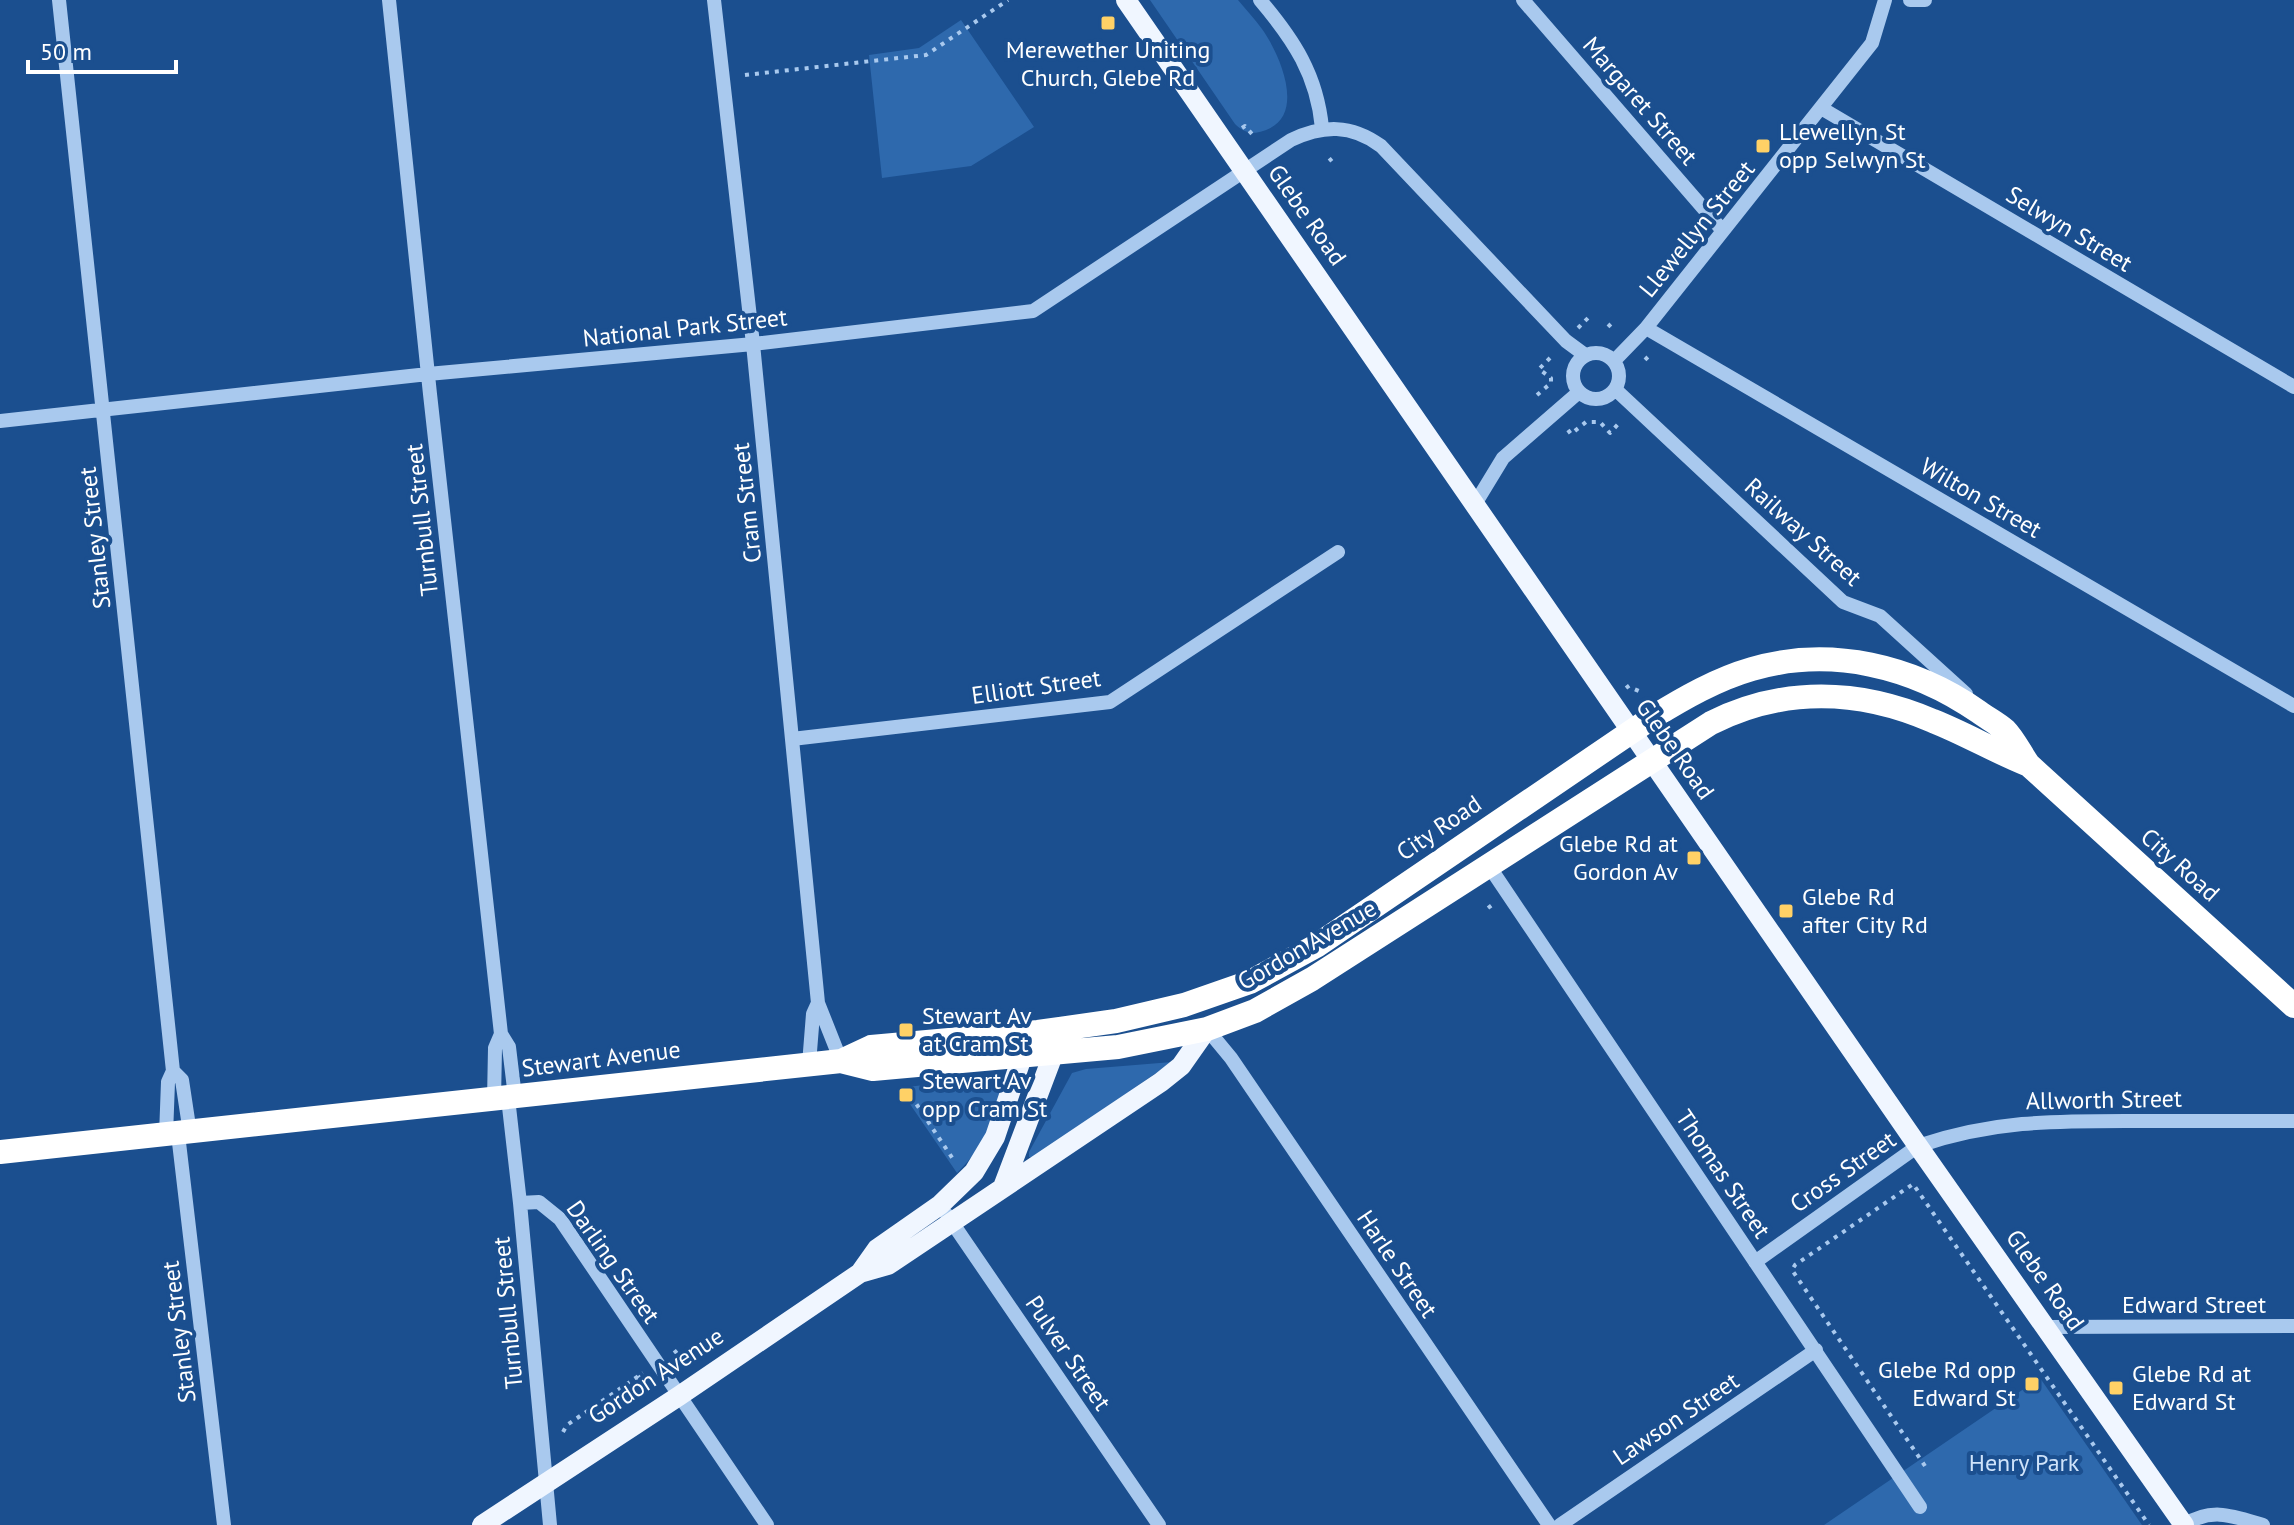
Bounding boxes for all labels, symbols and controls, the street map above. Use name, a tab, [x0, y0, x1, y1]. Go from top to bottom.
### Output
marker: Merewether Uniting Church, Glebe Rd	[1099, 14, 1117, 32]
scale bar	[28, 24, 176, 74]
street label: Margaret Street	[1576, 30, 1705, 171]
place label: Merewether Uniting Church, Glebe Rd	[1006, 34, 1210, 93]
text: 50 m	[40, 36, 92, 67]
place label: Llewellyn St opp Selwyn St	[1779, 116, 1926, 175]
marker: Llewellyn St opp Selwyn St	[1754, 137, 1772, 155]
street label: Llewellyn Street	[1632, 154, 1761, 303]
street label: Glebe Road	[1261, 158, 1353, 271]
street label: Selwyn Street	[2001, 179, 2138, 278]
street label: National Park Street	[581, 301, 789, 354]
street label: Cram Street	[725, 441, 768, 565]
street label: Turnbull Street	[398, 443, 445, 598]
street label: Wilton Street	[1915, 450, 2047, 545]
street label: Stanley Street	[72, 466, 117, 611]
street label: Railway Street	[1738, 471, 1868, 592]
street label: Elliott Street	[969, 662, 1103, 711]
street label: Glebe Road	[1629, 692, 1721, 805]
street label: City Road	[1390, 788, 1487, 867]
street label: City Road	[2134, 821, 2226, 908]
place label: Glebe Rd at Gordon Av	[1559, 828, 1678, 887]
marker: Glebe Rd at Gordon Av	[1685, 849, 1703, 867]
place label: Glebe Rd after City Rd	[1802, 881, 1928, 940]
street label: Gordon Avenue	[1232, 892, 1382, 997]
marker: Glebe Rd after City Rd	[1777, 902, 1795, 920]
place label: Stewart Av at Cram St	[922, 1000, 1032, 1059]
marker: Stewart Av at Cram St	[897, 1021, 915, 1039]
street label: Stewart Avenue	[520, 1033, 682, 1084]
place label: Stewart Av opp Cram St	[922, 1065, 1047, 1124]
street label: Allworth Street	[2026, 1083, 2182, 1116]
marker: Stewart Av opp Cram St	[897, 1086, 915, 1104]
street label: Thomas Street	[1669, 1103, 1778, 1244]
street label: Cross Street	[1784, 1124, 1902, 1219]
street label: Darling Street	[560, 1194, 667, 1329]
street label: Harle Street	[1350, 1204, 1445, 1323]
street label: Glebe Road	[1999, 1223, 2091, 1336]
street label: Turnbull Street	[485, 1236, 530, 1390]
street label: Stanley Street	[154, 1259, 203, 1405]
street label: Pulver Street	[1019, 1289, 1118, 1416]
street label: Edward Street	[2122, 1289, 2266, 1320]
street label: Gordon Avenue	[582, 1320, 729, 1431]
place label: Glebe Rd opp Edward St	[1878, 1354, 2016, 1413]
place label: Glebe Rd at Edward St	[2132, 1358, 2251, 1417]
street label: Lawson Street	[1607, 1365, 1745, 1472]
marker: Glebe Rd opp Edward St	[2023, 1375, 2041, 1393]
marker: Glebe Rd at Edward St	[2107, 1379, 2125, 1397]
park label: Henry Park	[1969, 1447, 2080, 1478]

